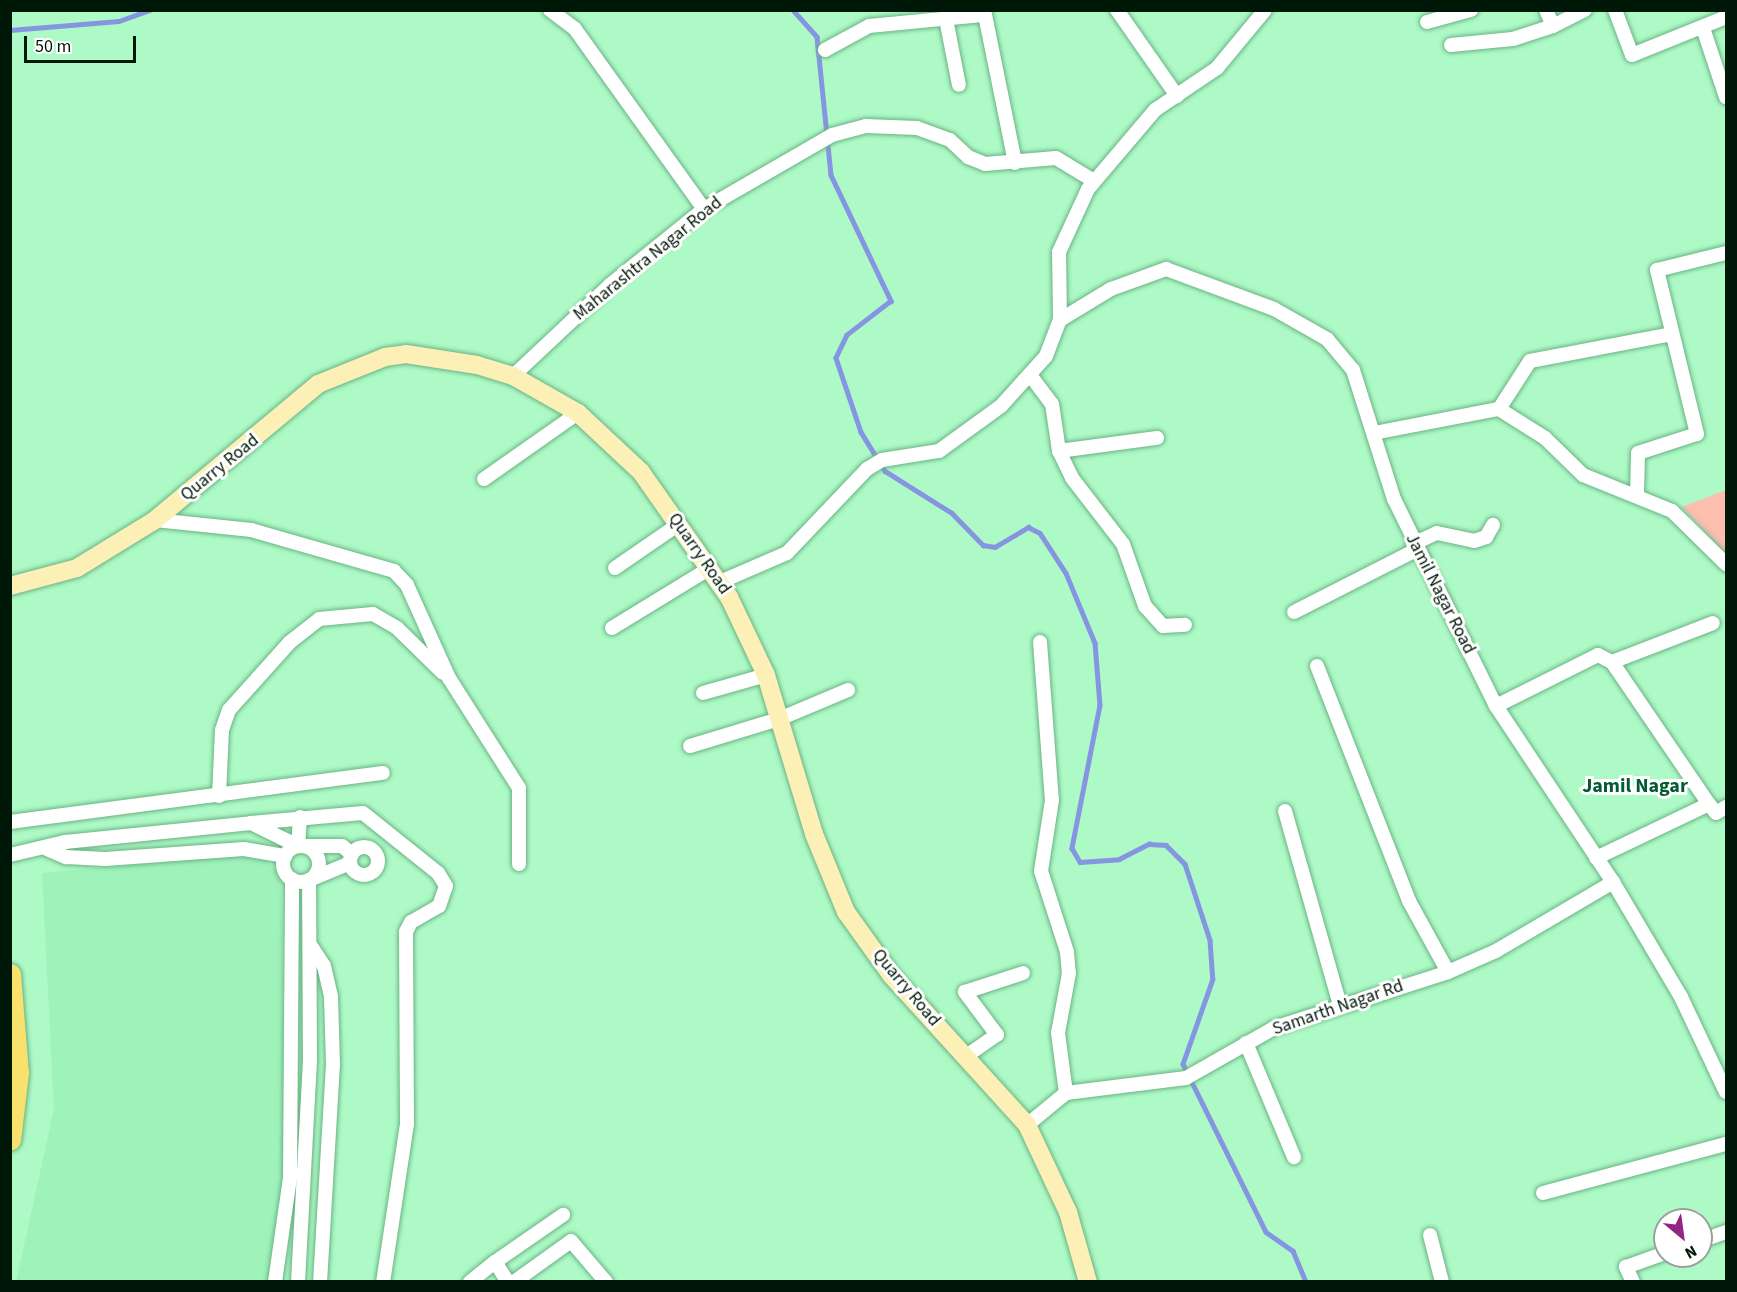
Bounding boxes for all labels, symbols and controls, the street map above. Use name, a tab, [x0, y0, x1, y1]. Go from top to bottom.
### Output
scale bar	[27, 24, 140, 62]
text: 50 m	[35, 34, 71, 59]
street label: Maharashtra Nagar Road	[569, 192, 727, 326]
street label: Quarry Road	[177, 430, 263, 506]
street label: Quarry Road	[663, 509, 735, 599]
street label: Jamil Nagar Road	[1400, 530, 1480, 658]
district label: Jamil Nagar	[1582, 774, 1688, 798]
street label: Quarry Road	[867, 945, 945, 1031]
street label: Samarth Nagar Rd	[1270, 976, 1406, 1040]
north arrow	[1653, 1208, 1713, 1268]
text: N	[1681, 1240, 1701, 1264]

